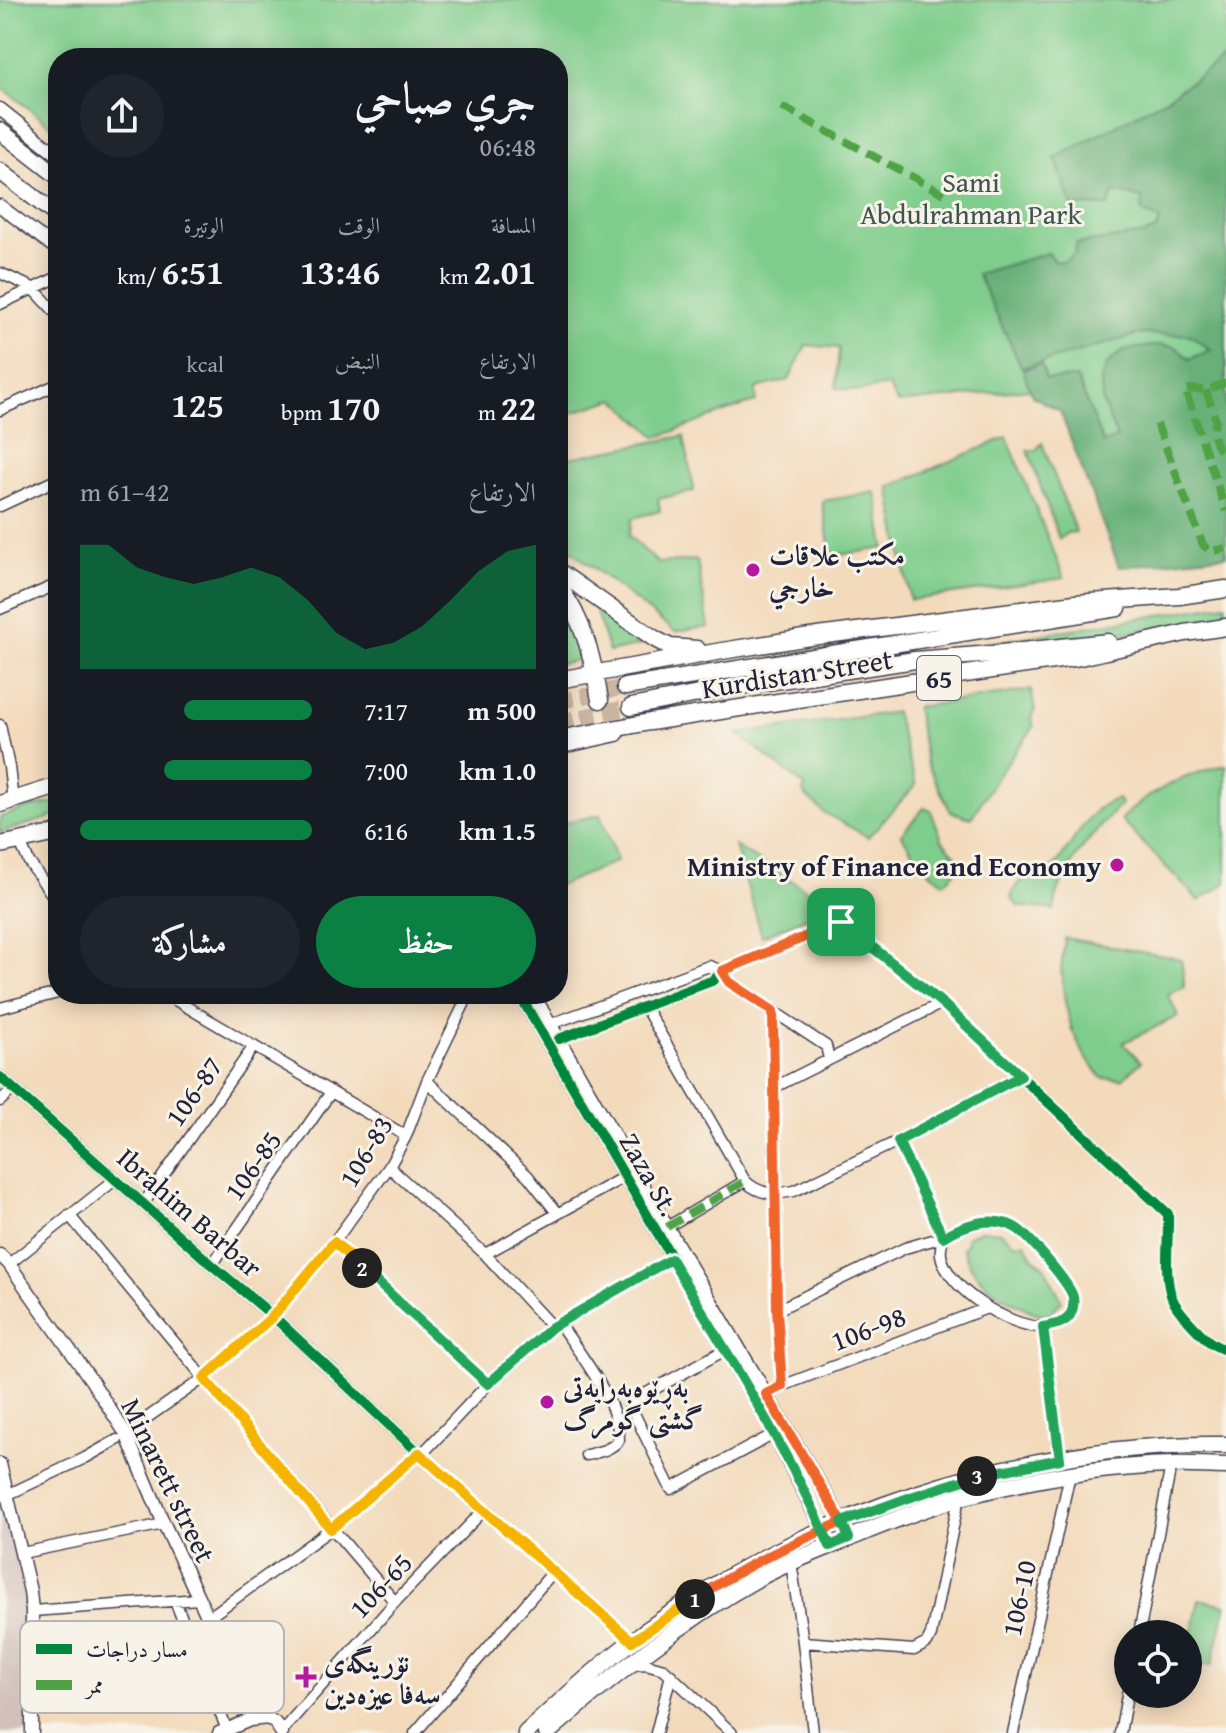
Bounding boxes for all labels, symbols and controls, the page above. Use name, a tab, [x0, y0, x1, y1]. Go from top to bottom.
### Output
text: جري صباحي	[354, 65, 536, 129]
button: share	[80, 74, 164, 158]
text: 06:48	[480, 127, 536, 166]
park label: Sami Abdulrahman Park	[860, 161, 1083, 234]
text: الوتيرة	[183, 209, 224, 241]
text: الوقت	[338, 209, 380, 241]
text: المسافة	[491, 209, 536, 241]
text: 6:51	[162, 247, 224, 296]
text: 13:46	[300, 247, 380, 296]
text: 2.01	[474, 247, 536, 296]
text: /km	[117, 260, 162, 292]
text: km	[440, 260, 474, 292]
text: النبض	[335, 345, 380, 377]
text: الارتفاع	[479, 345, 536, 377]
text: kcal	[186, 348, 224, 380]
text: 125	[171, 380, 224, 429]
text: 170	[327, 383, 380, 432]
text: 22	[501, 383, 536, 432]
text: bpm	[281, 396, 327, 428]
text: m	[478, 396, 501, 428]
text: 42–61 m	[80, 472, 169, 511]
text: الارتفاع	[469, 472, 536, 511]
place label: مكتب علاقات خارجي	[768, 534, 905, 610]
marker: مكتب علاقات خارجي	[744, 561, 762, 579]
street label: Kurdistan Street	[699, 638, 896, 708]
road number: 65	[917, 656, 961, 700]
text: 7:17	[364, 691, 408, 730]
text: 500 m	[468, 691, 536, 730]
text: 7:00	[364, 751, 408, 790]
text: 1.0 km	[459, 751, 536, 790]
text: 6:16	[364, 811, 408, 850]
text: 1.5 km	[459, 811, 536, 850]
place label: Ministry of Finance and Economy	[687, 845, 1102, 886]
marker: Ministry of Finance and Economy	[1108, 856, 1126, 874]
pin	[807, 888, 875, 956]
button: مشاركة	[80, 896, 300, 988]
button: حفظ	[316, 896, 536, 988]
icon: arrive	[819, 900, 863, 944]
street label: 106-87	[154, 1048, 232, 1134]
street label: 106-83	[328, 1107, 402, 1195]
street label: 106-85	[213, 1122, 291, 1208]
street label: Zaza St.	[610, 1125, 690, 1223]
street label: Ibrahim Barbar	[109, 1137, 272, 1287]
pin: 2	[342, 1248, 382, 1288]
text: 2	[356, 1252, 368, 1284]
street label: 106-98	[825, 1295, 911, 1361]
place label: بەڕێوەبەرایەتی گشتی گومرگ	[562, 1366, 703, 1440]
street label: Minarett street	[112, 1391, 227, 1569]
marker: بەڕێوەبەرایەتی گشتی گومرگ	[538, 1393, 556, 1411]
pin: 3	[957, 1456, 997, 1496]
text: 3	[971, 1460, 983, 1492]
street label: 106-65	[339, 1543, 421, 1627]
street label: 106-10	[990, 1556, 1046, 1640]
pin: 1	[675, 1579, 715, 1619]
text: 1	[689, 1583, 701, 1615]
map controls	[1114, 1620, 1202, 1708]
button: locate	[1114, 1620, 1202, 1708]
legend	[20, 1621, 284, 1713]
text: مسار دراجات	[86, 1633, 188, 1665]
place label: نۆرینگەی سەفا عیزەدین	[324, 1641, 441, 1714]
marker: نۆرینگەی سەفا عیزەدین	[295, 1666, 317, 1688]
text: ممر	[84, 1669, 104, 1701]

